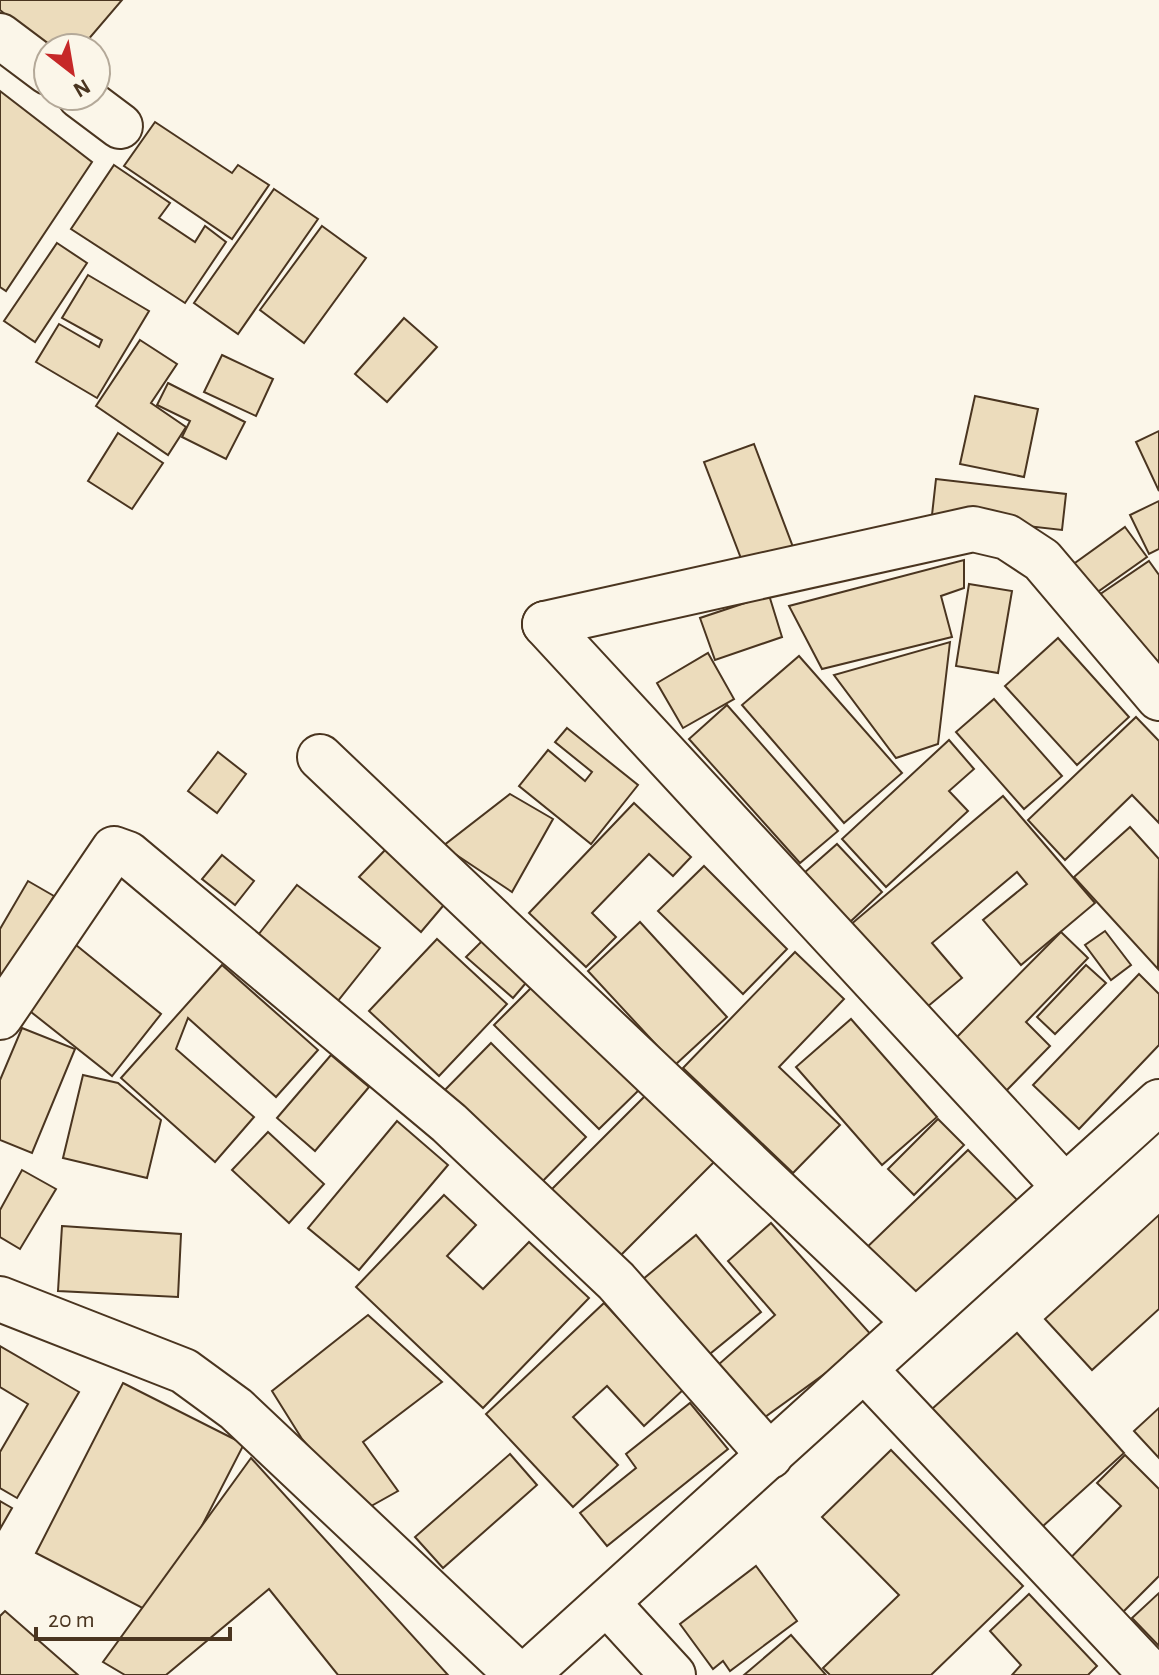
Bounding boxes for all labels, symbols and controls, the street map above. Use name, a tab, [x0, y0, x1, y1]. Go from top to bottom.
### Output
north arrow	[32, 32, 112, 112]
text: N	[70, 75, 94, 102]
scale bar	[36, 1591, 230, 1641]
text: 20 m	[48, 1608, 95, 1632]

